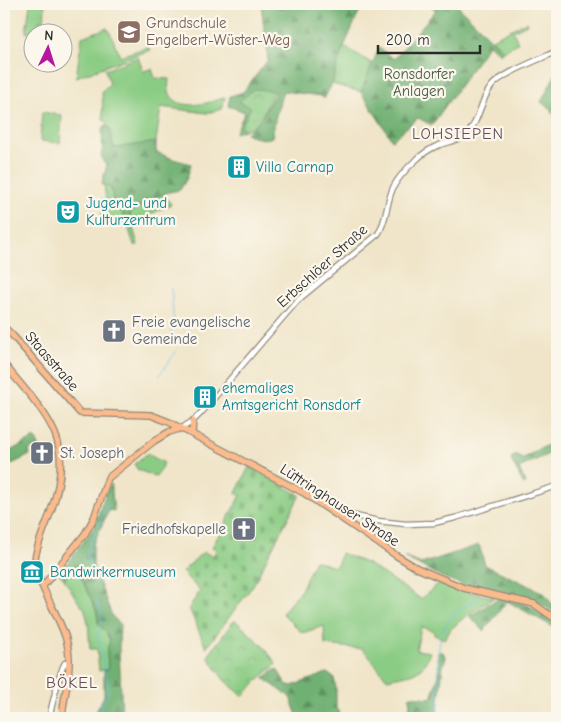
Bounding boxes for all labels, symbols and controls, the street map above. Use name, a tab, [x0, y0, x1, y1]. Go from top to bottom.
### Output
place label: Grundschule Engelbert-Wüster-Weg	[146, 14, 290, 49]
school or university icon: Grundschule Engelbert-Wüster-Weg	[116, 19, 142, 45]
north arrow	[22, 22, 72, 72]
scale bar	[378, 22, 481, 54]
text: N	[44, 27, 54, 44]
text: 200 m	[386, 31, 430, 49]
park label: Ronsdorfer Anlagen	[384, 65, 454, 100]
district label: LOHSIEPEN	[412, 125, 504, 143]
building icon: Villa Carnap	[226, 154, 252, 180]
place label: Villa Carnap	[256, 158, 334, 176]
place label: Jugend- und Kulturzentrum	[86, 194, 176, 229]
theatre icon: Jugend- und Kulturzentrum	[55, 199, 81, 225]
street label: Erbschlöer Straße	[273, 220, 371, 311]
place label: Freie evangelische Gemeinde	[132, 313, 251, 348]
church icon: Freie evangelische Gemeinde	[101, 318, 127, 344]
street label: Staasstraße	[21, 327, 83, 395]
place label: ehemaliges Amtsgericht Ronsdorf	[222, 379, 361, 414]
building icon: ehemaliges Amtsgericht Ronsdorf	[192, 384, 218, 410]
church icon: St. Joseph	[29, 440, 55, 466]
place label: St. Joseph	[60, 444, 124, 462]
street label: Lüttringhauser Straße	[277, 460, 403, 551]
church icon: Friedhofskapelle	[231, 516, 257, 542]
place label: Friedhofskapelle	[122, 520, 226, 538]
museum icon: Bandwirkermuseum	[19, 559, 45, 585]
place label: Bandwirkermuseum	[50, 563, 176, 581]
district label: BÖKEL	[46, 674, 98, 692]

